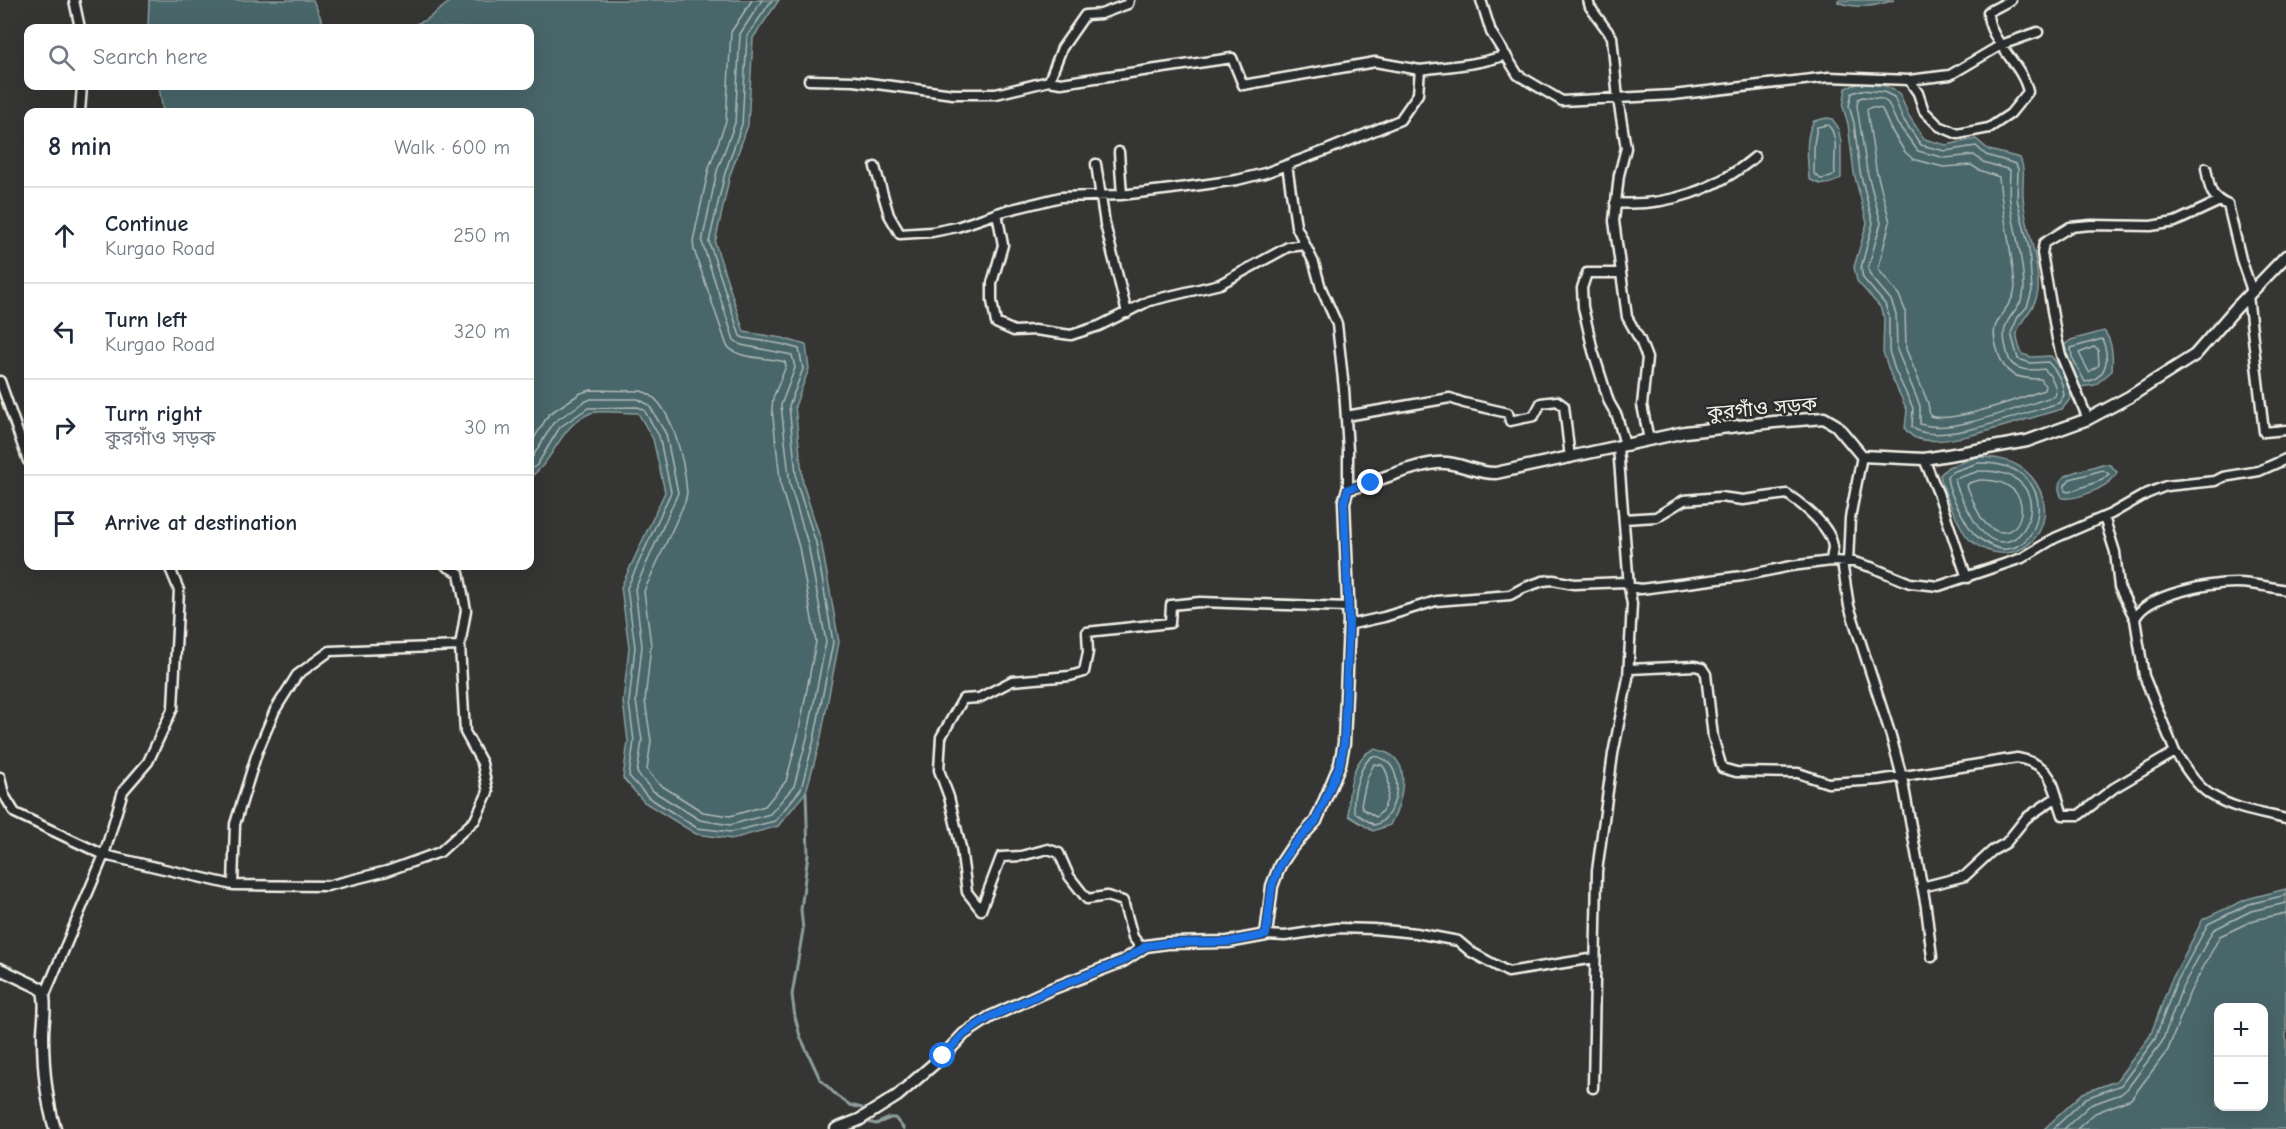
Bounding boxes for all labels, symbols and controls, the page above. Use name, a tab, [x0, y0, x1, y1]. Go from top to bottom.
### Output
search box	[24, 24, 534, 90]
icon: search	[45, 41, 78, 74]
text: Search here	[93, 44, 208, 70]
text: 8 min	[48, 132, 112, 162]
text: Walk · 600 m	[394, 136, 510, 159]
text: Continue	[105, 211, 188, 237]
icon: ahead	[48, 219, 81, 252]
text: 250 m	[453, 224, 510, 247]
text: Kurgao Road	[105, 237, 215, 260]
text: Turn left	[105, 307, 187, 333]
icon: left	[48, 315, 81, 348]
text: 320 m	[454, 320, 510, 343]
text: Kurgao Road	[105, 333, 215, 356]
street label: কুরগাঁও সড়ক	[1705, 391, 1819, 425]
text: Turn right	[105, 401, 202, 427]
icon: right	[48, 411, 81, 444]
text: 30 m	[464, 416, 510, 439]
text: কুরগাঁও সড়ক	[105, 427, 216, 450]
route end	[1357, 469, 1383, 495]
icon: arrive	[48, 507, 81, 540]
text: Arrive at destination	[105, 510, 297, 536]
map controls	[2214, 1003, 2268, 1111]
button: +	[2214, 1003, 2268, 1057]
route start	[929, 1042, 955, 1068]
button: −	[2214, 1057, 2268, 1111]

